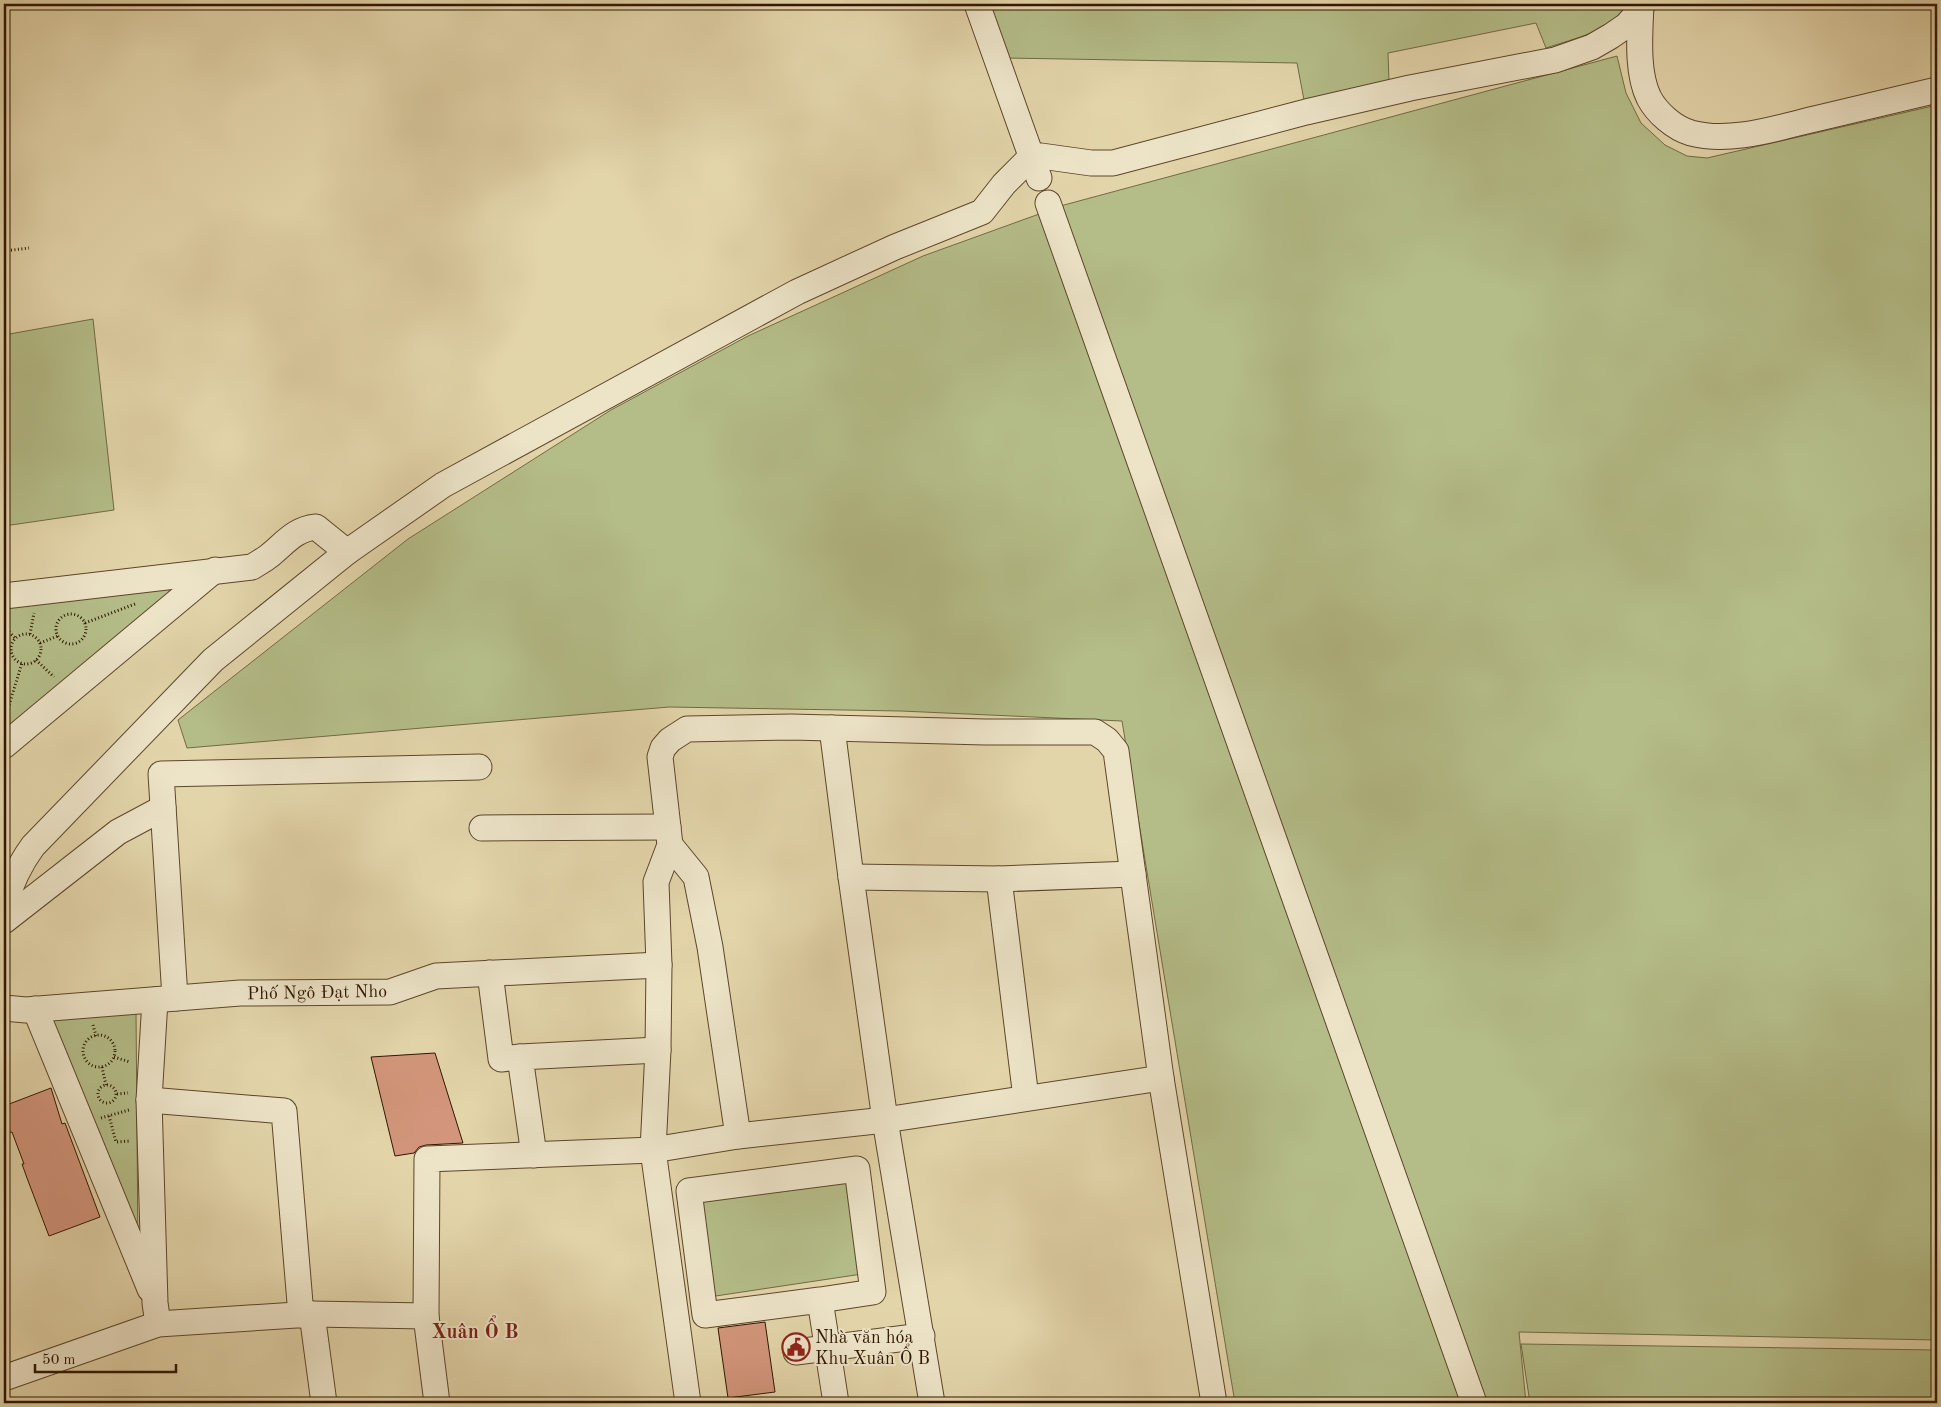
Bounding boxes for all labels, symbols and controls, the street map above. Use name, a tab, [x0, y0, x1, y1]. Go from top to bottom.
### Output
street label: Phố Ngô Đạt Nho	[247, 982, 387, 1003]
district label: Xuân Ổ B	[432, 1315, 518, 1343]
place label: Nhà văn hóa Khu Xuân Ổ B	[815, 1329, 930, 1368]
public building icon: Nhà văn hóa Khu Xuân Ổ B	[781, 1332, 811, 1362]
scale bar	[35, 1342, 176, 1374]
text: 50 m	[42, 1353, 76, 1368]

